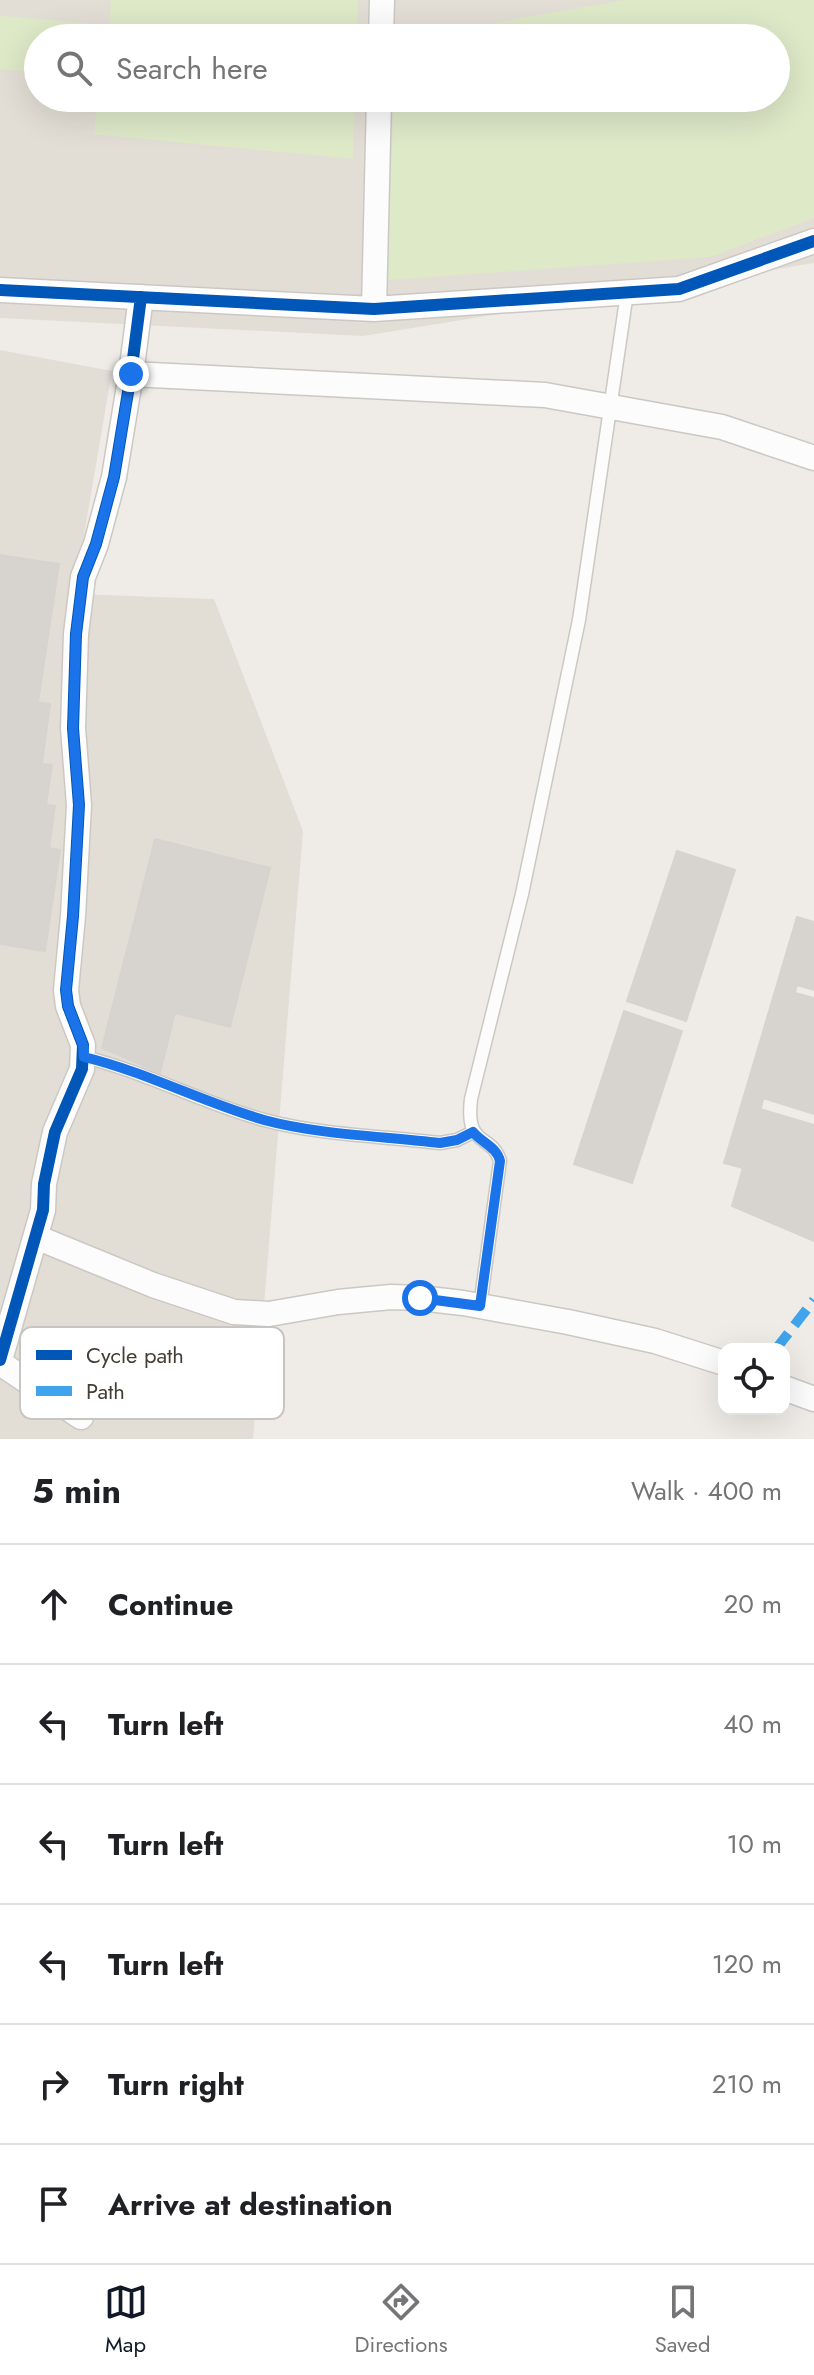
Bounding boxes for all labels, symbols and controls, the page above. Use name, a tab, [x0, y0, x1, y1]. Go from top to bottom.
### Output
search box	[24, 24, 790, 112]
icon: search	[52, 46, 96, 90]
text: Search here	[116, 47, 268, 90]
route end	[113, 356, 149, 392]
route start	[402, 1280, 438, 1316]
legend	[20, 1327, 284, 1419]
text: Cycle path	[86, 1339, 184, 1371]
map controls	[718, 1343, 790, 1415]
button: locate	[718, 1343, 790, 1415]
text: Path	[86, 1375, 125, 1407]
text: 5 min	[32, 1467, 121, 1516]
text: Walk · 400 m	[631, 1472, 782, 1510]
icon: ahead	[32, 1582, 76, 1626]
text: Continue	[108, 1583, 234, 1626]
text: 20 m	[724, 1585, 782, 1623]
icon: left	[32, 1702, 76, 1746]
text: Turn left	[108, 1703, 223, 1746]
text: 40 m	[723, 1705, 782, 1743]
icon: left	[32, 1822, 76, 1866]
text: Turn left	[108, 1823, 223, 1866]
text: 10 m	[727, 1825, 782, 1863]
icon: left	[32, 1942, 76, 1986]
text: Turn left	[108, 1943, 223, 1986]
text: 120 m	[712, 1945, 782, 1983]
icon: right	[32, 2062, 76, 2106]
text: Turn right	[108, 2063, 244, 2106]
text: 210 m	[712, 2065, 782, 2103]
icon: arrive	[32, 2182, 76, 2226]
text: Arrive at destination	[108, 2183, 393, 2226]
tab: Map	[104, 2280, 148, 2360]
tab: Directions	[355, 2280, 448, 2360]
tab: Saved	[655, 2280, 710, 2360]

